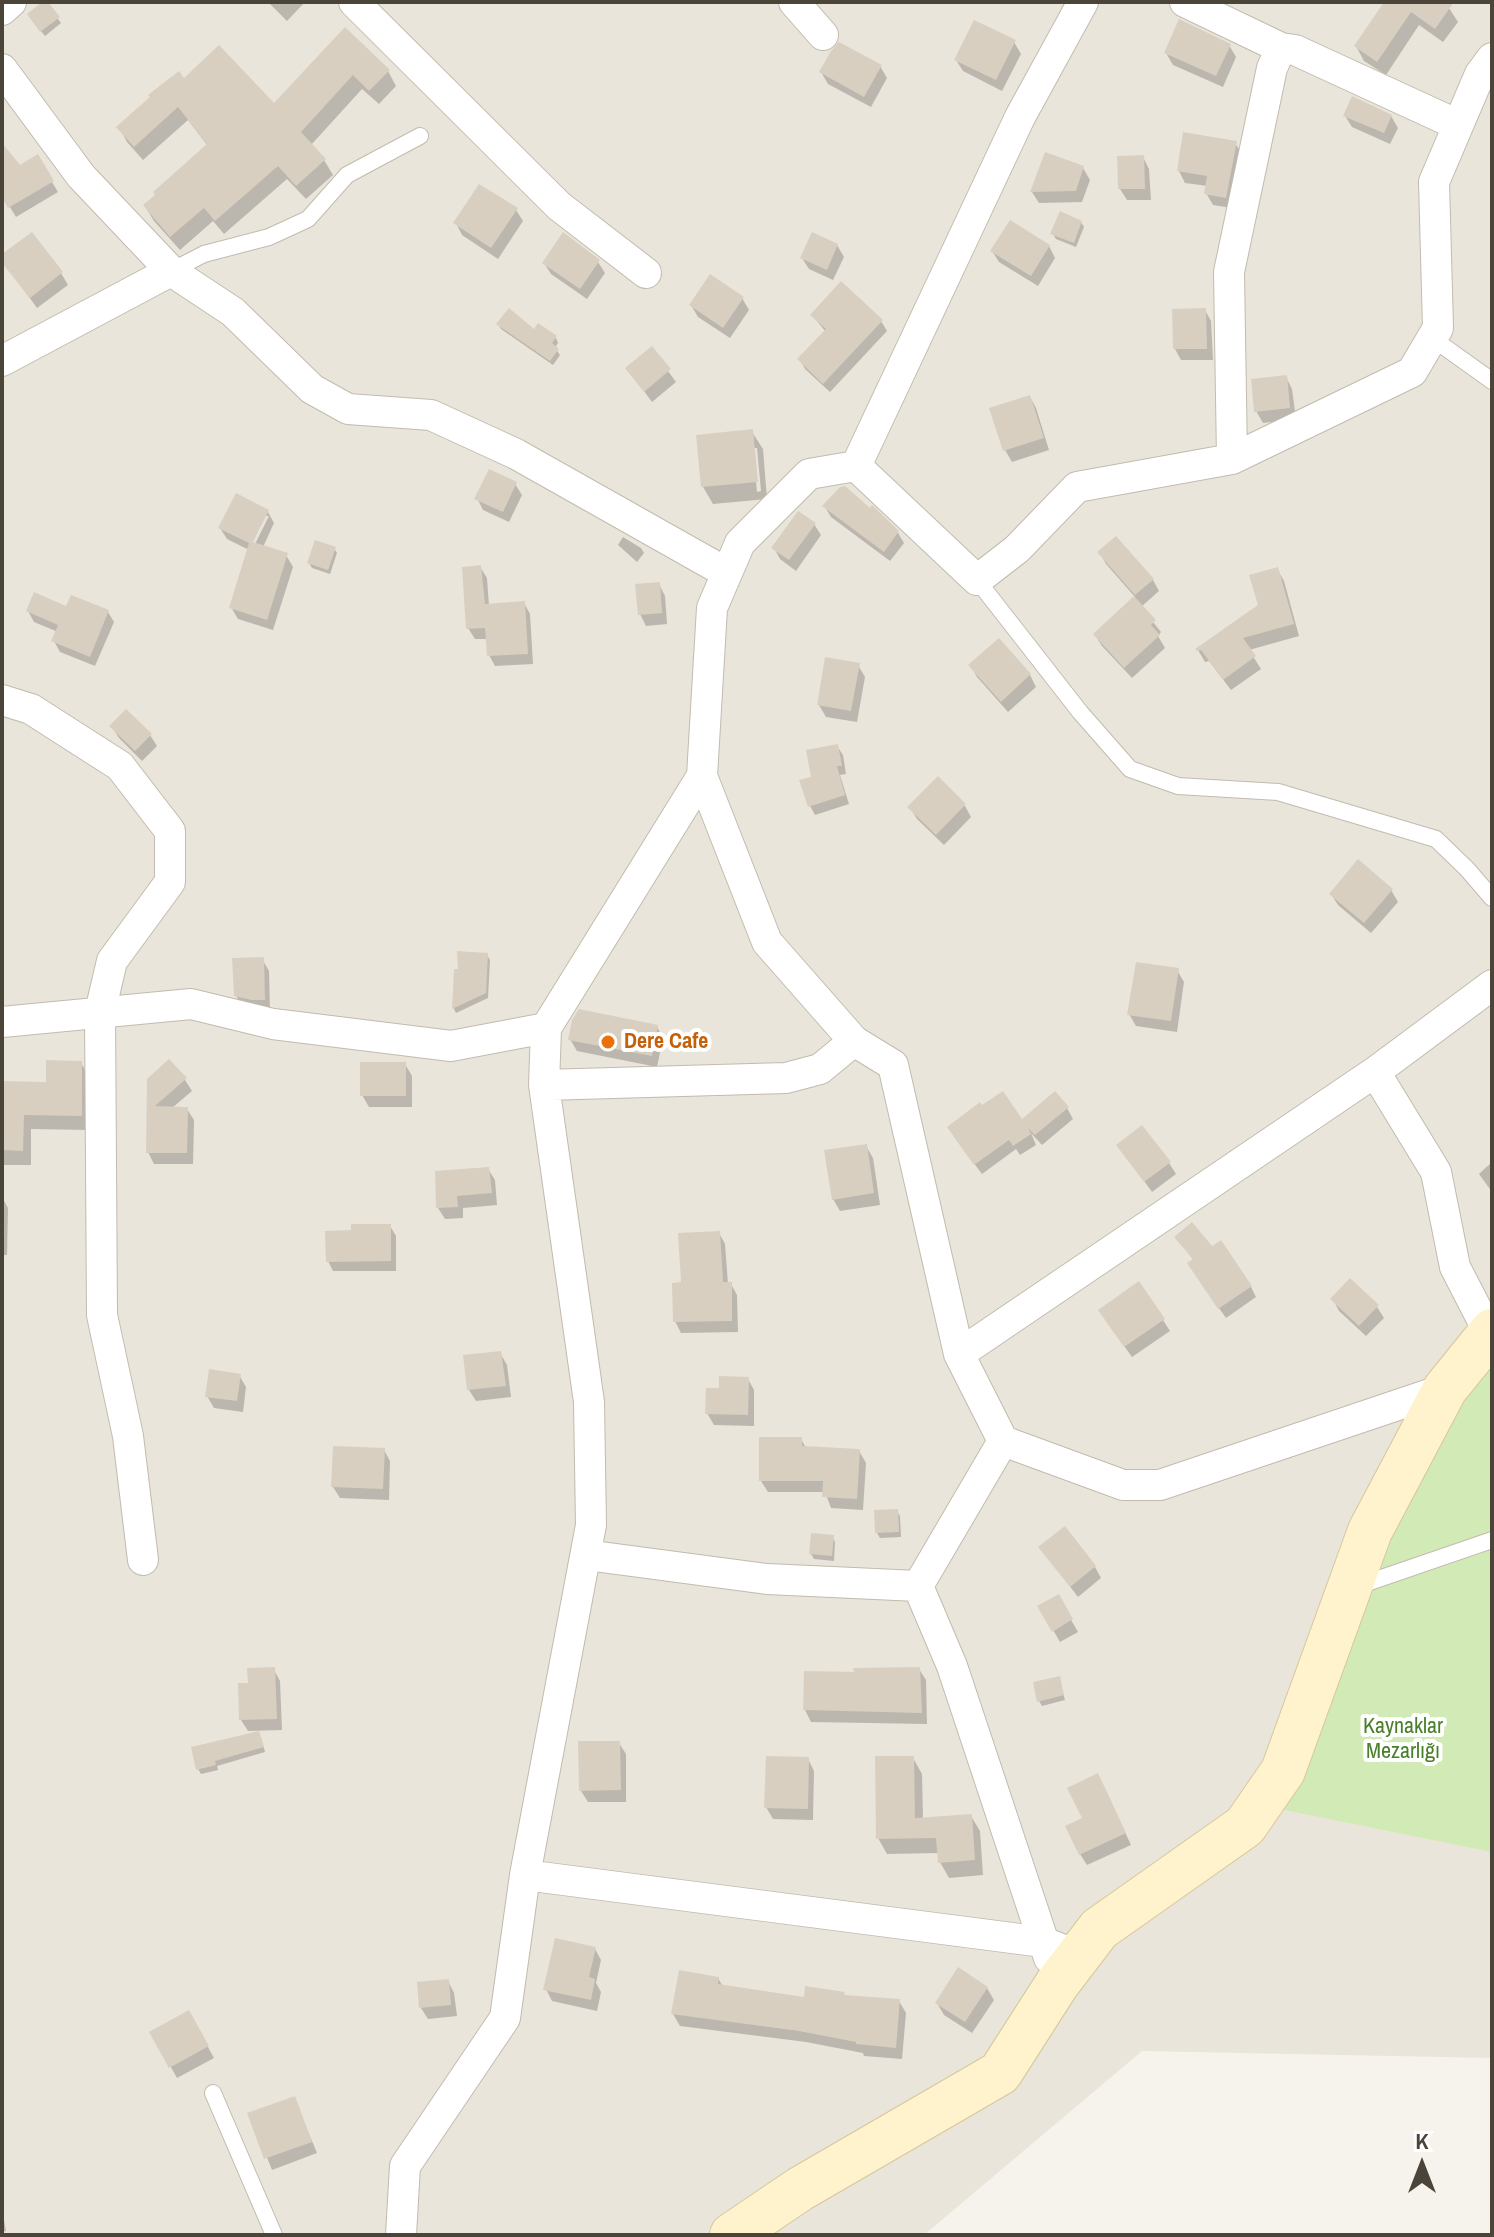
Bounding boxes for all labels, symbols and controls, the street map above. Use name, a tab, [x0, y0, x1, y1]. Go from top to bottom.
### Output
place label: Dere Cafe	[624, 1029, 708, 1055]
marker: Dere Cafe	[599, 1033, 617, 1051]
park label: Kaynaklar Mezarlığı	[1363, 1714, 1443, 1766]
north arrow	[1382, 2125, 1462, 2205]
text: K	[1415, 2126, 1429, 2156]

